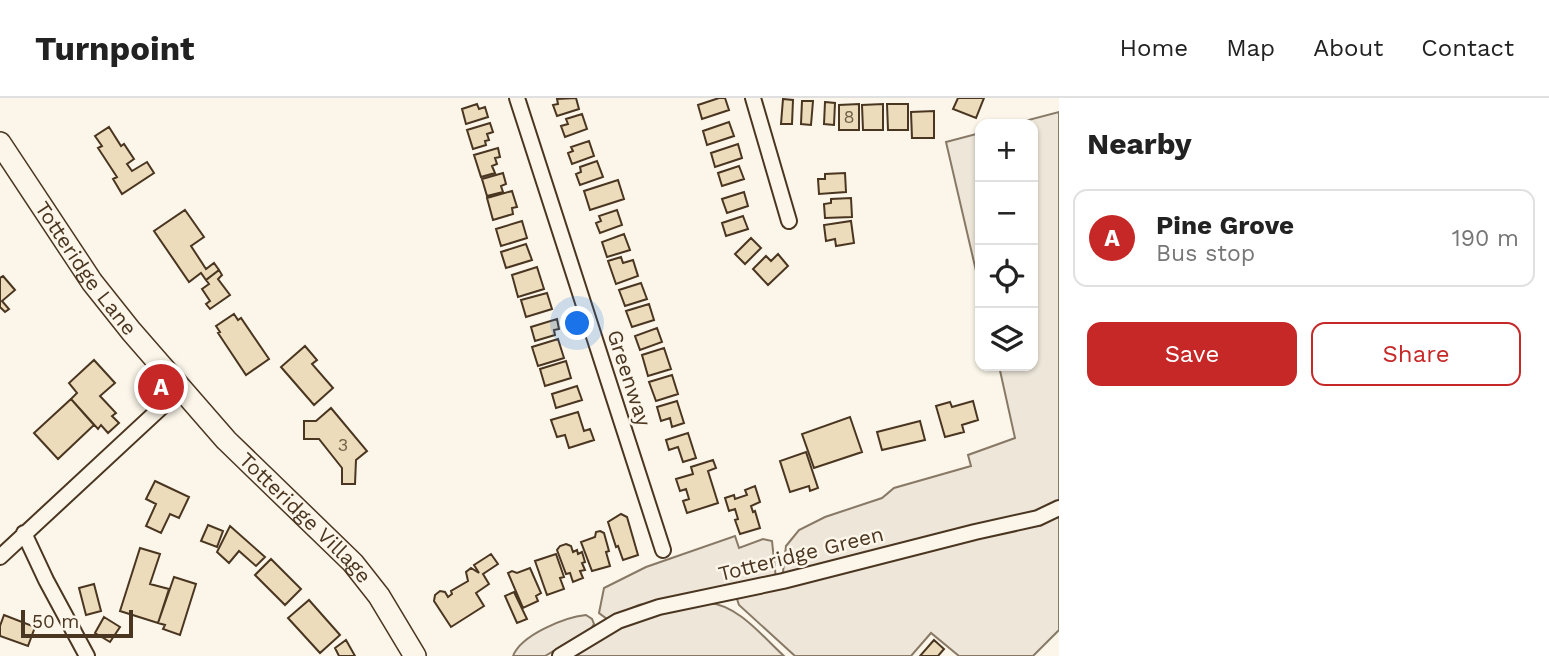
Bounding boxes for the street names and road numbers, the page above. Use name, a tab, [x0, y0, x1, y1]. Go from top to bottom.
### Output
street label: Totteridge Lane	[30, 196, 142, 340]
street label: Greenway	[602, 326, 657, 429]
street label: Totteridge Village	[234, 447, 377, 588]
street label: Totteridge Green	[716, 521, 886, 586]

